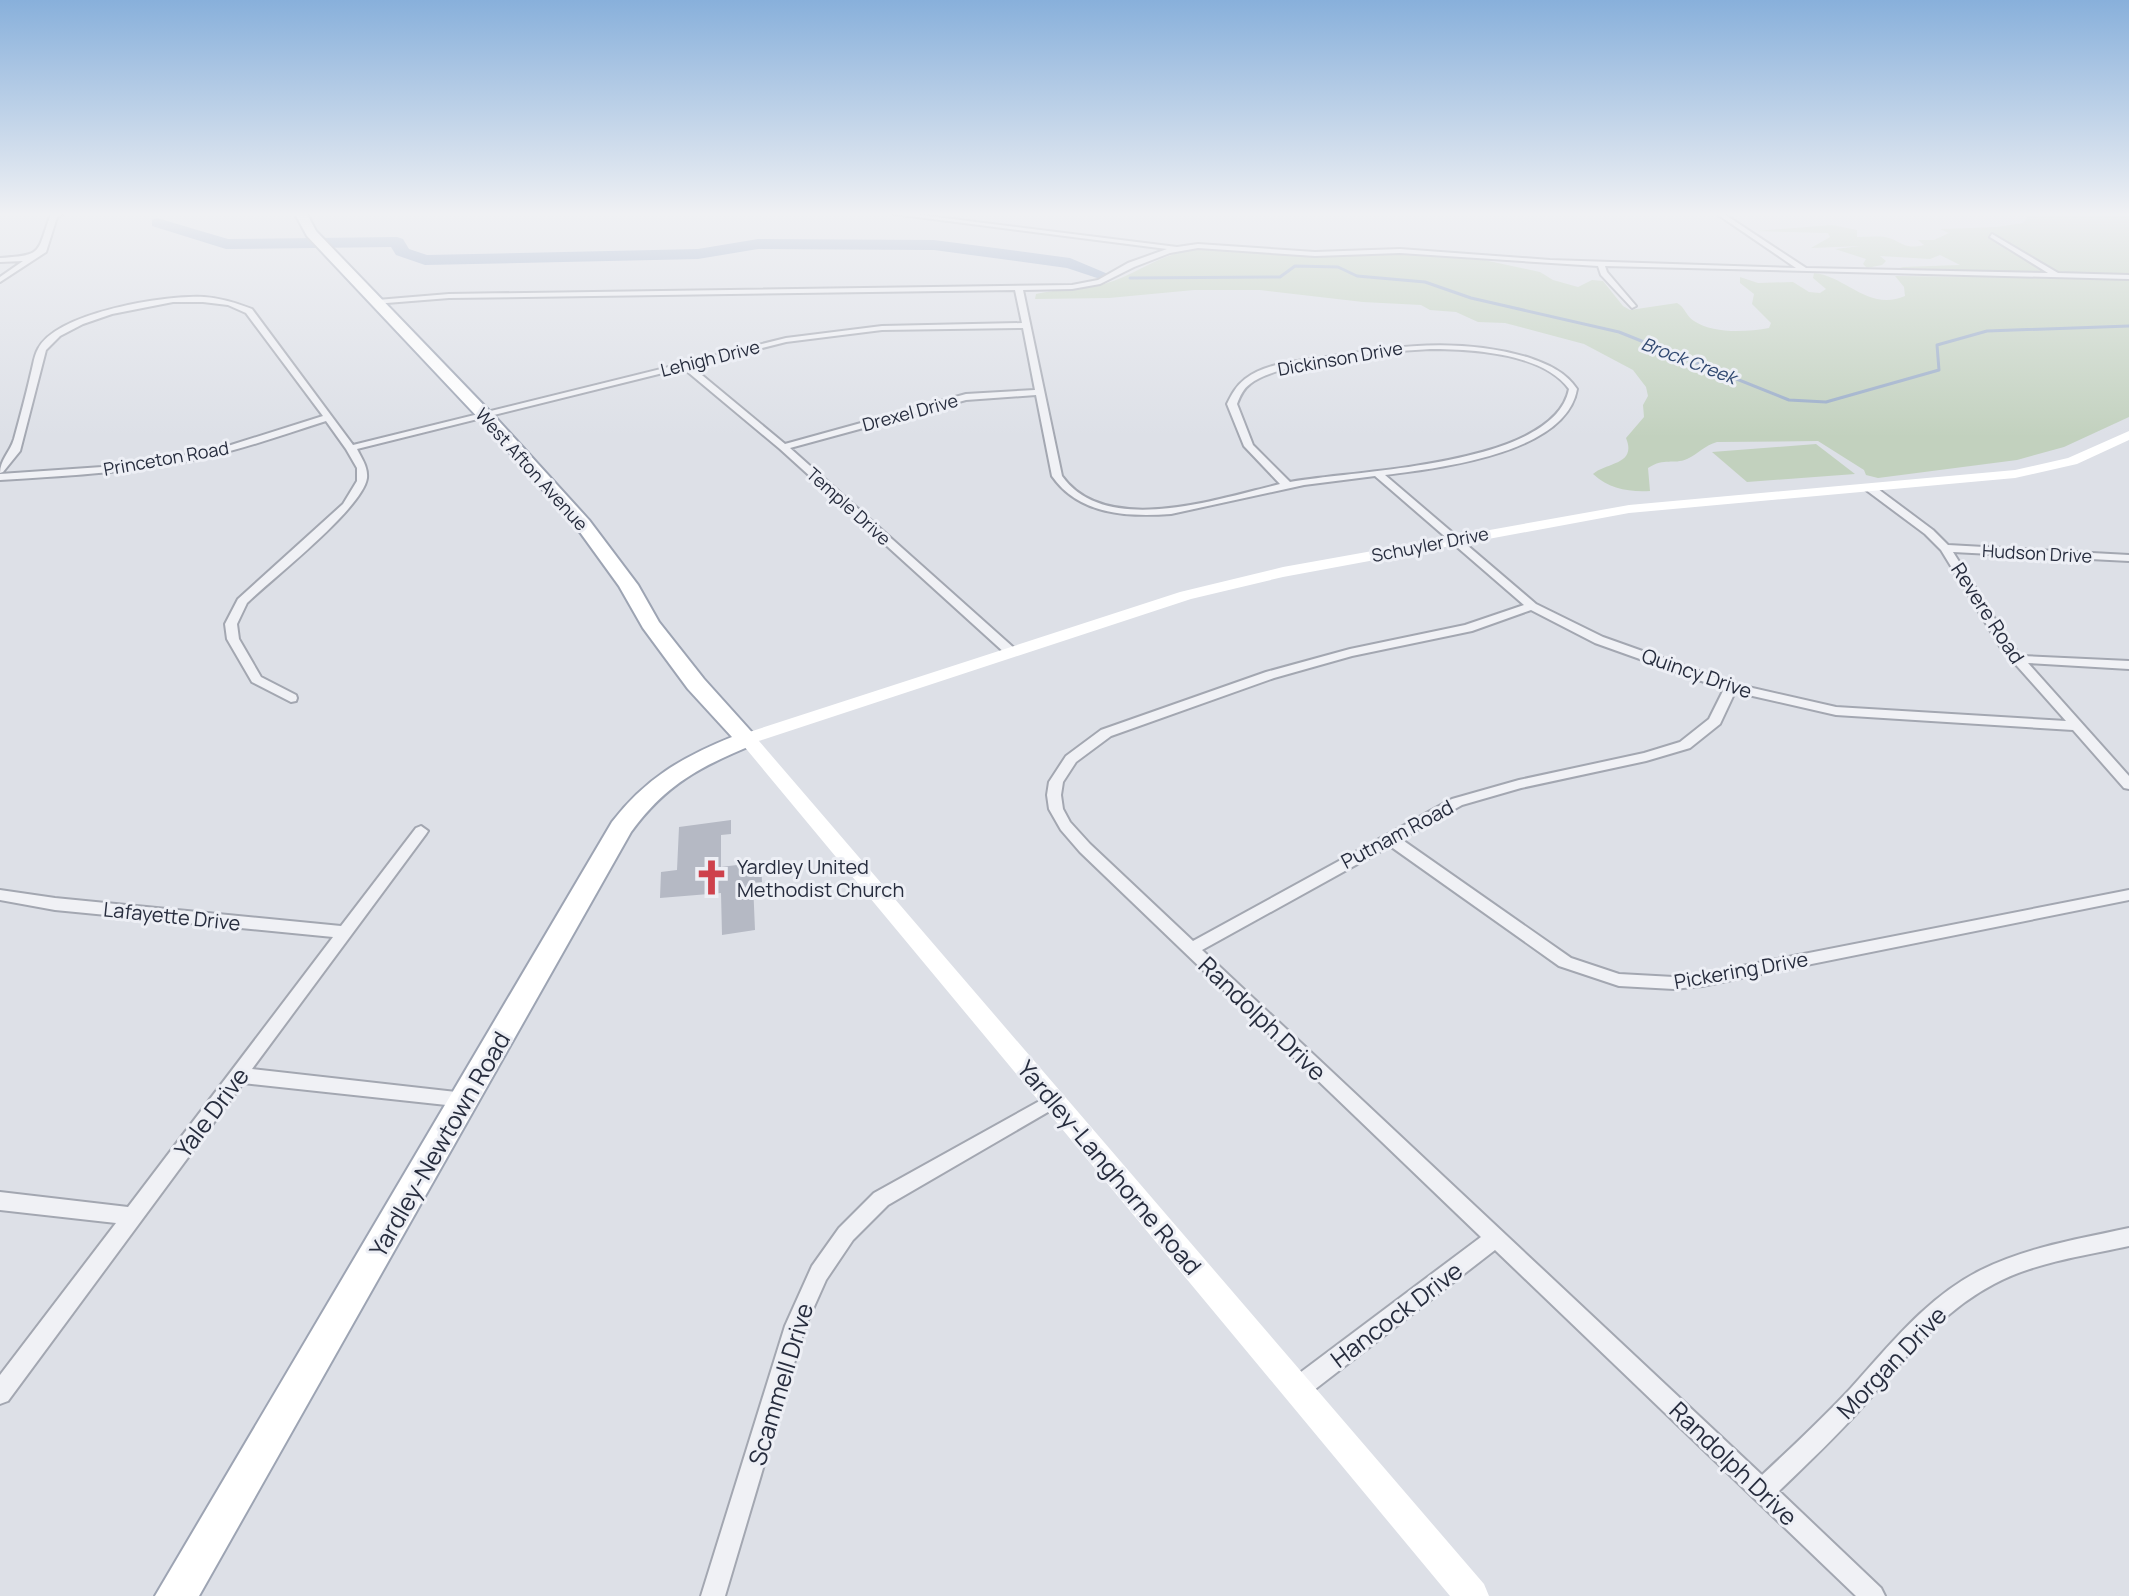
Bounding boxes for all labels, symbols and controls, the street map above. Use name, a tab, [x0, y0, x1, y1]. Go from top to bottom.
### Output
water label: Brock Creek	[1638, 331, 1743, 390]
street label: Lehigh Drive	[658, 334, 762, 382]
street label: Dickinson Drive	[1276, 335, 1404, 381]
street label: Drexel Drive	[860, 388, 960, 436]
street label: West Afton Avenue	[470, 403, 594, 535]
street label: Princeton Road	[101, 435, 231, 481]
street label: Temple Drive	[802, 462, 896, 550]
street label: Schuyler Drive	[1369, 521, 1491, 567]
street label: Hudson Drive	[1981, 538, 2093, 568]
street label: Revere Road	[1945, 557, 2031, 669]
street label: Quincy Drive	[1638, 642, 1756, 704]
street label: Putnam Road	[1336, 793, 1458, 875]
place label: Yardley United Methodist Church	[737, 853, 904, 903]
church icon: Yardley United Methodist Church	[692, 858, 730, 896]
street label: Lafayette Drive	[102, 895, 242, 937]
street label: Pickering Drive	[1672, 945, 1810, 995]
street label: Randolph Drive	[1192, 948, 1334, 1088]
street label: Yardley-Newtown Road	[361, 1025, 517, 1263]
street label: Yardley-Langhorne Road	[1010, 1053, 1210, 1281]
street label: Yale Drive	[166, 1060, 256, 1164]
street label: Hancock Drive	[1323, 1254, 1469, 1374]
street label: Morgan Drive	[1829, 1298, 1953, 1426]
street label: Scammell Drive	[740, 1299, 820, 1469]
street label: Randolph Drive	[1663, 1393, 1805, 1533]

